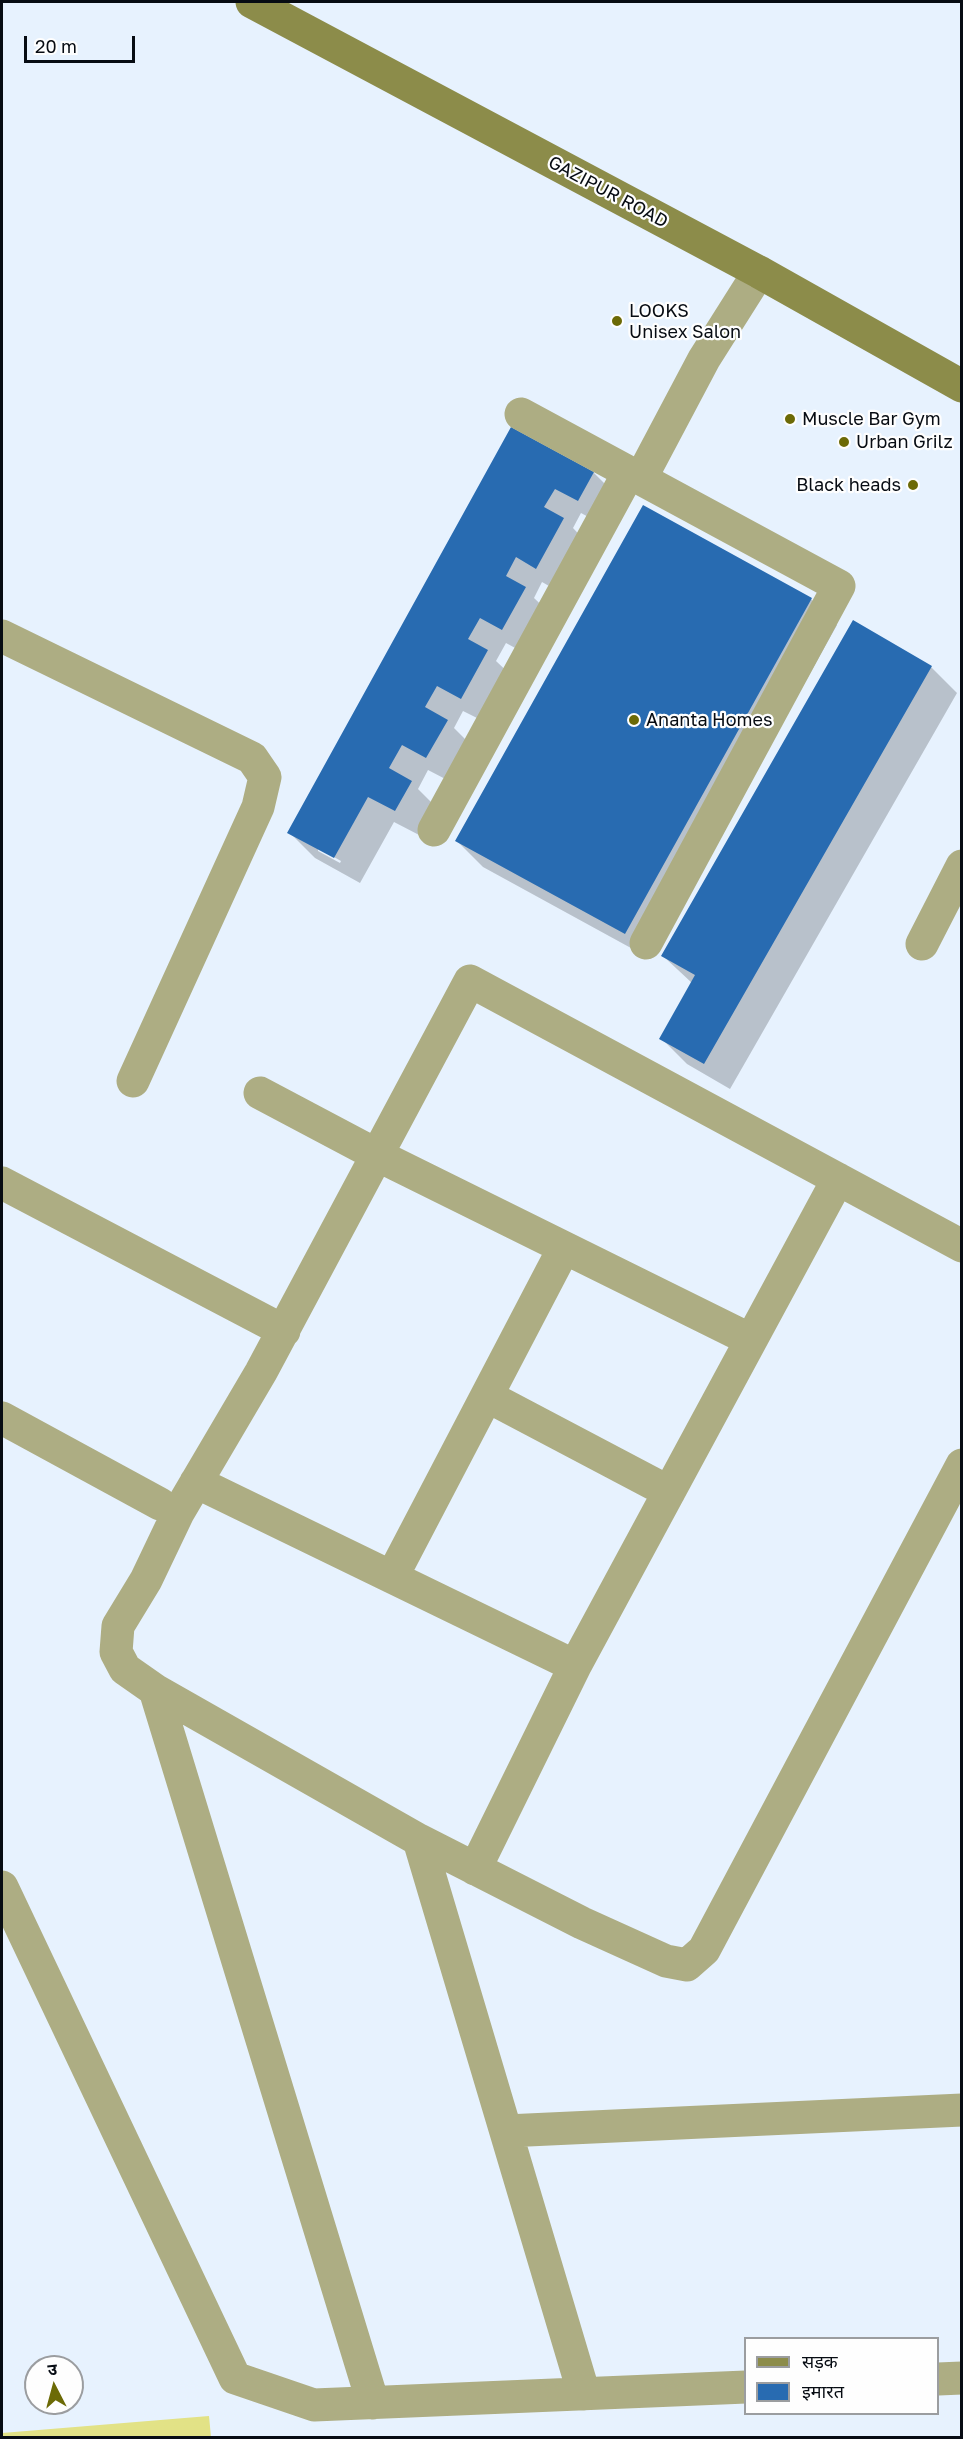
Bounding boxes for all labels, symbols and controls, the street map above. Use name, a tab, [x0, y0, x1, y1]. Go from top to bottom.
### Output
scale bar	[27, 24, 138, 62]
text: 20 m	[35, 35, 77, 57]
street label: GAZIPUR ROAD	[544, 151, 672, 233]
place label: LOOKS Unisex Salon	[629, 300, 741, 342]
marker: LOOKS Unisex Salon	[610, 314, 624, 328]
place label: Muscle Bar Gym	[802, 408, 941, 430]
marker: Muscle Bar Gym	[783, 412, 797, 426]
place label: Urban Grilz	[856, 431, 953, 453]
marker: Urban Grilz	[837, 435, 851, 449]
place label: Black heads	[796, 474, 901, 496]
marker: Black heads	[906, 478, 920, 492]
place label: Ananta Homes	[646, 709, 772, 731]
marker: Ananta Homes	[627, 713, 641, 727]
legend	[744, 2337, 939, 2415]
text: सड़क	[802, 2350, 838, 2372]
north arrow	[24, 2355, 84, 2415]
text: उ	[47, 2359, 58, 2380]
text: इमारत	[802, 2380, 844, 2402]

